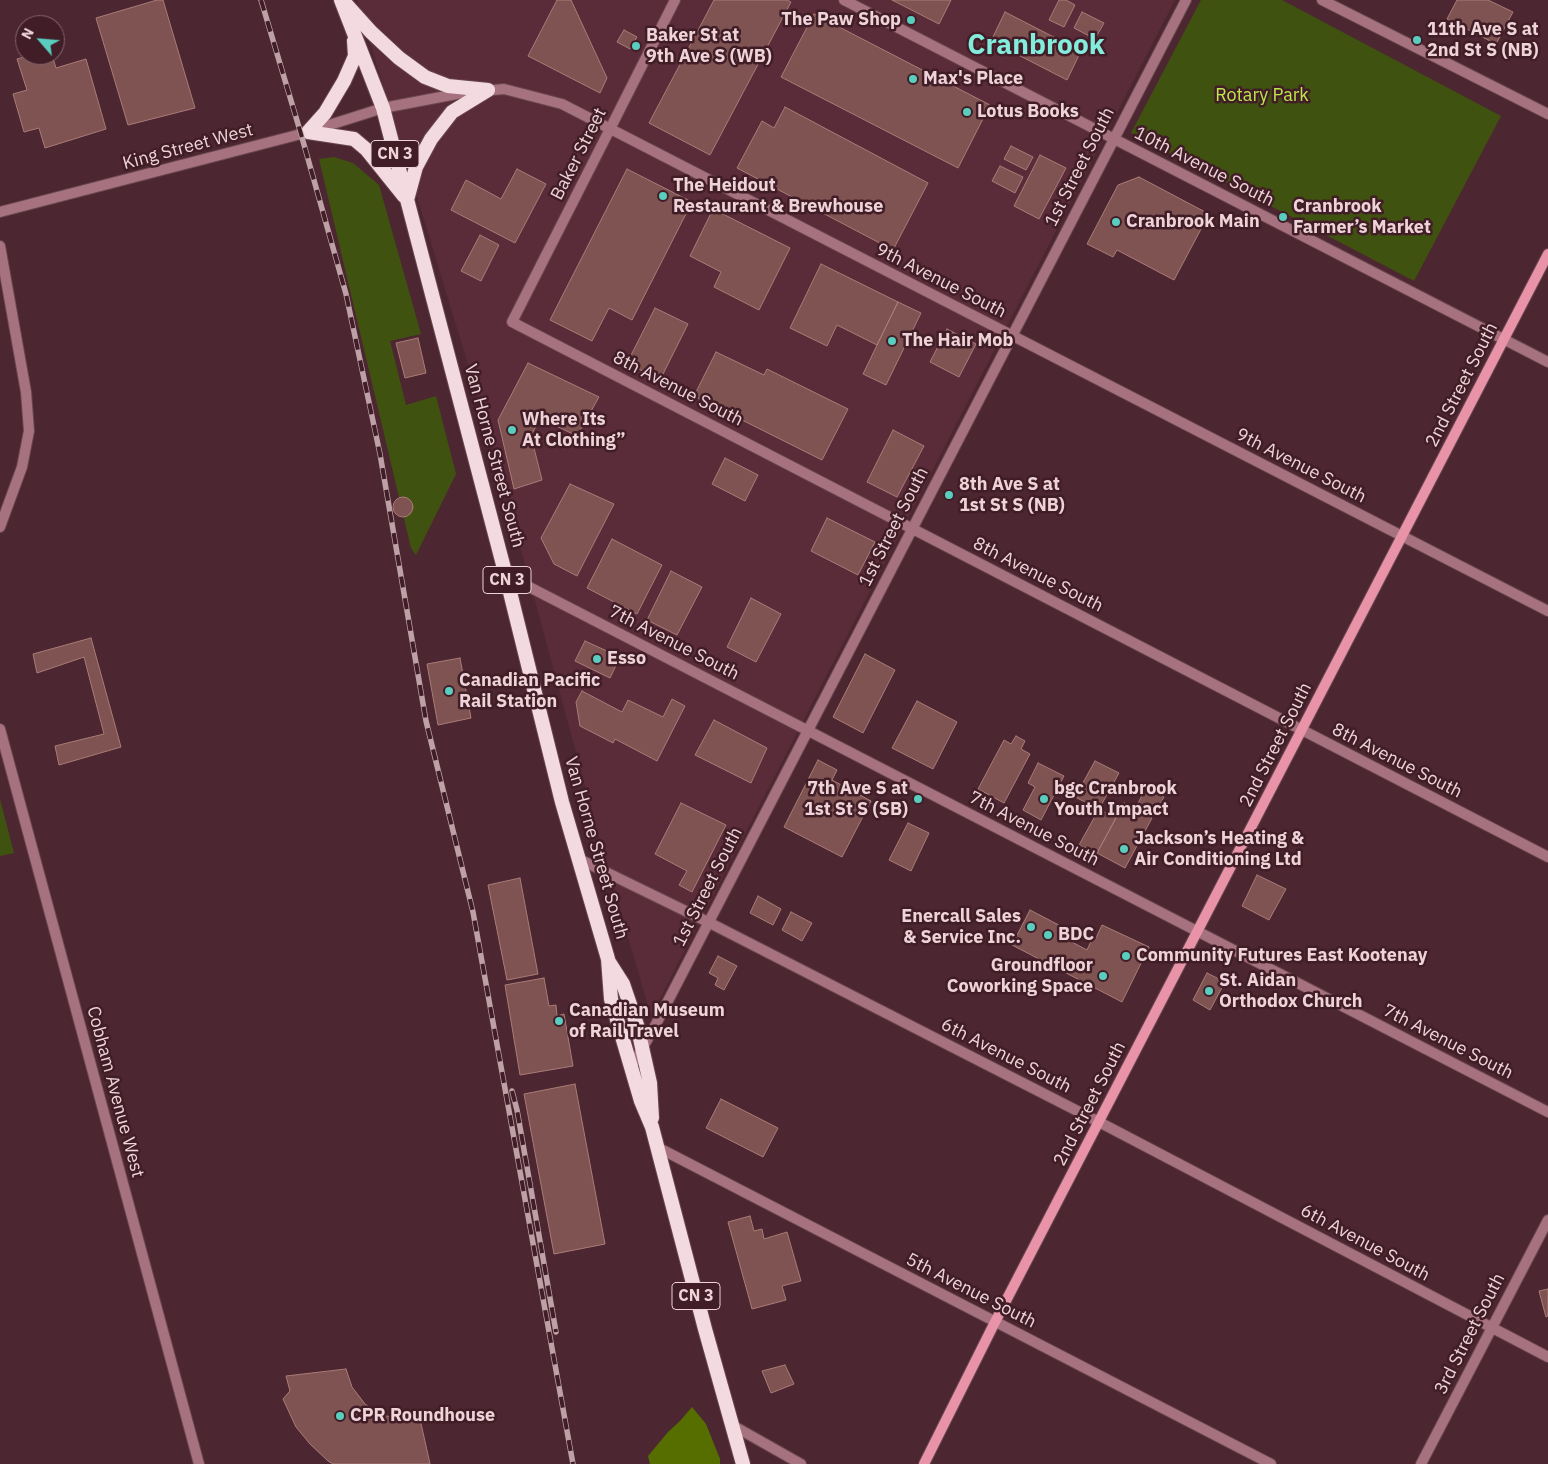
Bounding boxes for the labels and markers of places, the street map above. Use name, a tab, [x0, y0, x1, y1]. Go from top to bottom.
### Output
place label: The Paw Shop	[781, 9, 901, 31]
marker: The Paw Shop	[905, 14, 917, 26]
place label: 11th Ave S at 2nd St S (NB)	[1427, 19, 1539, 62]
place label: Baker St at 9th Ave S (WB)	[646, 25, 772, 68]
marker: 11th Ave S at 2nd St S (NB)	[1411, 34, 1423, 46]
marker: Baker St at 9th Ave S (WB)	[630, 40, 642, 52]
place label: Max's Place	[923, 68, 1023, 90]
marker: Max's Place	[907, 73, 919, 85]
place label: Lotus Books	[977, 101, 1079, 123]
marker: Lotus Books	[961, 106, 973, 118]
place label: The Heidout Restaurant & Brewhouse	[673, 175, 883, 218]
marker: The Heidout Restaurant & Brewhouse	[657, 190, 669, 202]
place label: Cranbrook Farmer’s Market	[1293, 196, 1431, 238]
place label: Cranbrook Main	[1126, 211, 1260, 233]
marker: Cranbrook Farmer’s Market	[1277, 211, 1289, 223]
marker: Cranbrook Main	[1110, 216, 1122, 228]
place label: The Hair Mob	[902, 330, 1013, 352]
marker: The Hair Mob	[886, 335, 898, 347]
place label: Where Its At Clothing”	[522, 409, 626, 452]
marker: Where Its At Clothing”	[506, 424, 518, 436]
place label: 8th Ave S at 1st St S (NB)	[959, 474, 1065, 516]
marker: 8th Ave S at 1st St S (NB)	[943, 489, 955, 501]
place label: Esso	[607, 648, 646, 670]
marker: Esso	[591, 653, 603, 665]
place label: Canadian Pacific Rail Station	[459, 670, 600, 712]
marker: Canadian Pacific Rail Station	[443, 685, 455, 697]
place label: 7th Ave S at 1st St S (SB)	[804, 778, 908, 821]
place label: bgc Cranbrook Youth Impact	[1054, 778, 1177, 821]
marker: 7th Ave S at 1st St S (SB)	[912, 793, 924, 805]
marker: bgc Cranbrook Youth Impact	[1038, 793, 1050, 805]
place label: Jackson’s Heating & Air Conditioning Ltd	[1134, 828, 1304, 871]
marker: Jackson’s Heating & Air Conditioning Ltd	[1118, 843, 1130, 855]
place label: Enercall Sales & Service Inc.	[901, 906, 1021, 949]
marker: Enercall Sales & Service Inc.	[1025, 921, 1037, 933]
place label: BDC	[1058, 924, 1094, 946]
marker: BDC	[1042, 929, 1054, 941]
place label: Community Futures East Kootenay	[1136, 945, 1427, 967]
marker: Community Futures East Kootenay	[1120, 950, 1132, 962]
place label: Groundfloor Coworking Space	[947, 955, 1093, 998]
marker: Groundfloor Coworking Space	[1097, 970, 1109, 982]
place label: St. Aidan Orthodox Church	[1219, 970, 1362, 1012]
marker: St. Aidan Orthodox Church	[1203, 985, 1215, 997]
place label: Canadian Museum of Rail Travel	[569, 1000, 725, 1042]
marker: Canadian Museum of Rail Travel	[553, 1015, 565, 1027]
place label: CPR Roundhouse	[350, 1405, 495, 1427]
marker: CPR Roundhouse	[334, 1410, 346, 1422]

